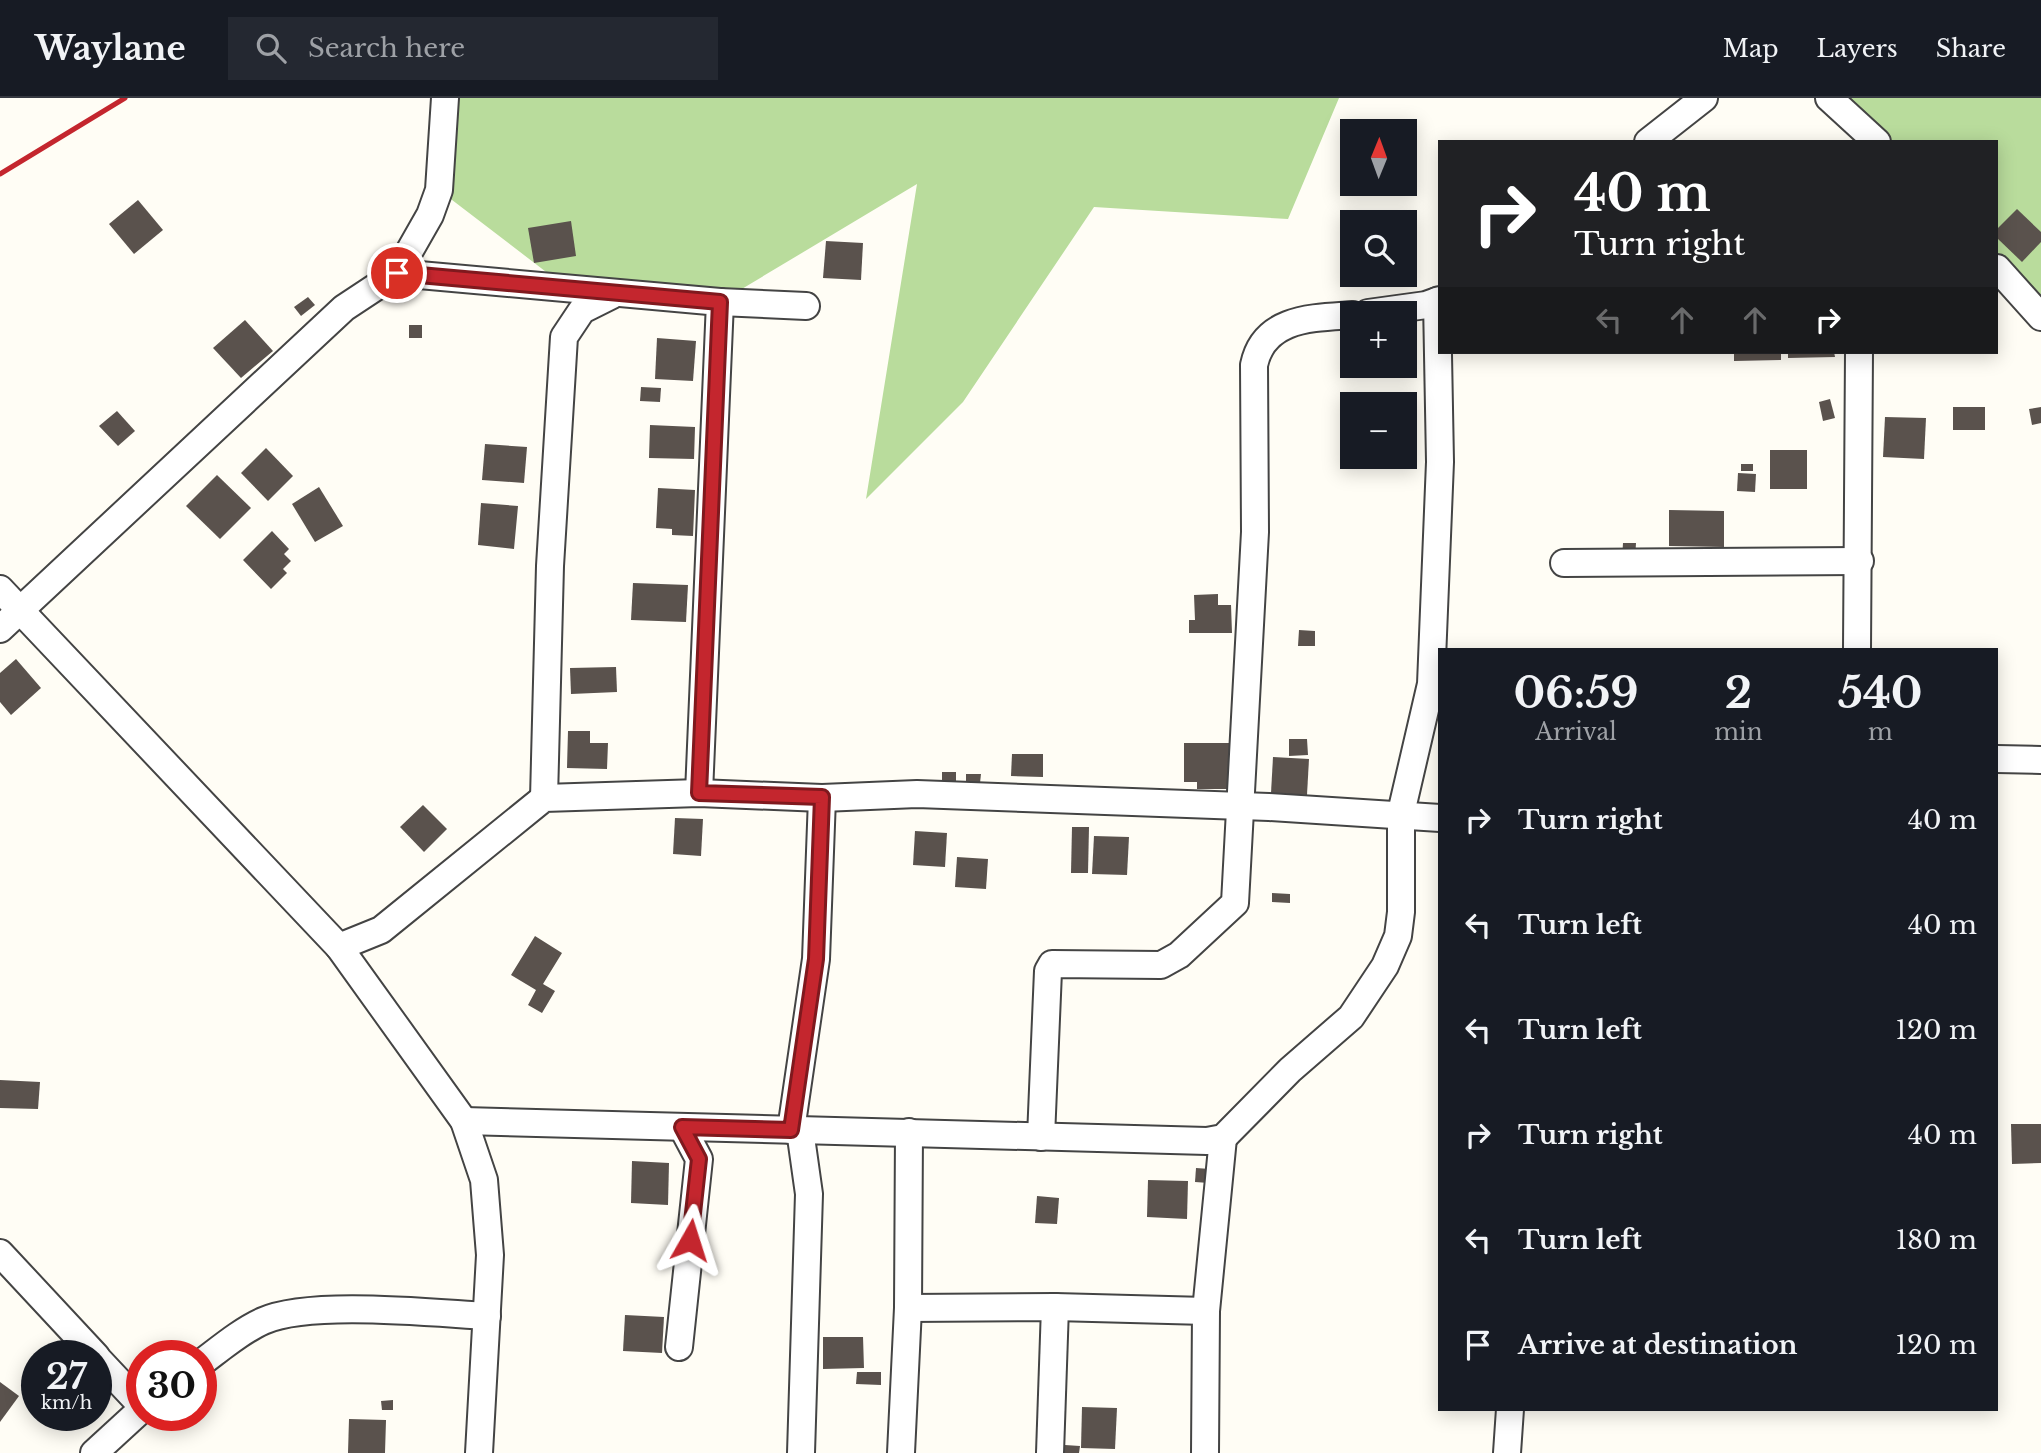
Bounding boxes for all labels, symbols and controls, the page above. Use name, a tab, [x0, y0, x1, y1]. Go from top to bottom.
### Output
search box	[228, 17, 718, 80]
text: Waylane	[35, 28, 186, 69]
icon: search	[252, 29, 290, 67]
text: Search here	[308, 32, 465, 64]
text: Map	[1723, 34, 1779, 63]
text: Layers	[1817, 34, 1898, 63]
text: Share	[1936, 34, 2006, 63]
north arrow	[1340, 119, 1418, 196]
map controls	[1340, 119, 1417, 469]
text: 40 m	[1574, 163, 1711, 224]
icon: right	[1459, 168, 1550, 259]
button: search	[1340, 210, 1417, 287]
text: Turn right	[1574, 224, 1745, 264]
pin	[367, 243, 427, 303]
icon: arrive	[378, 254, 416, 292]
button: +	[1340, 301, 1417, 378]
icon: left	[1590, 301, 1628, 339]
icon: ahead	[1663, 301, 1701, 339]
icon: ahead	[1736, 301, 1774, 339]
icon: right	[1809, 301, 1847, 339]
button: −	[1340, 392, 1417, 469]
text: 06:59	[1513, 667, 1639, 719]
text: 2	[1725, 667, 1752, 719]
text: 540	[1838, 667, 1923, 719]
text: Arrival	[1535, 718, 1617, 746]
text: min	[1714, 718, 1763, 746]
text: m	[1868, 718, 1893, 746]
icon: right	[1459, 801, 1497, 839]
text: Turn right	[1518, 804, 1663, 836]
text: 40 m	[1908, 804, 1977, 836]
icon: left	[1459, 906, 1497, 944]
text: Turn left	[1518, 909, 1642, 941]
text: 40 m	[1908, 909, 1977, 941]
icon: left	[1459, 1011, 1497, 1049]
text: Turn left	[1518, 1014, 1642, 1046]
text: 120 m	[1895, 1014, 1977, 1046]
icon: right	[1459, 1116, 1497, 1154]
text: Turn right	[1518, 1119, 1663, 1151]
text: 40 m	[1908, 1119, 1977, 1151]
position arrow	[653, 1203, 727, 1277]
icon: left	[1459, 1221, 1497, 1259]
text: Turn left	[1518, 1224, 1642, 1256]
text: 180 m	[1896, 1224, 1977, 1256]
icon: arrive	[1459, 1326, 1497, 1364]
text: Arrive at destination	[1518, 1329, 1798, 1361]
text: 120 m	[1895, 1329, 1977, 1361]
speed limit sign: 30	[126, 1340, 217, 1431]
text: 27	[46, 1355, 87, 1398]
text: km/h	[41, 1392, 92, 1414]

